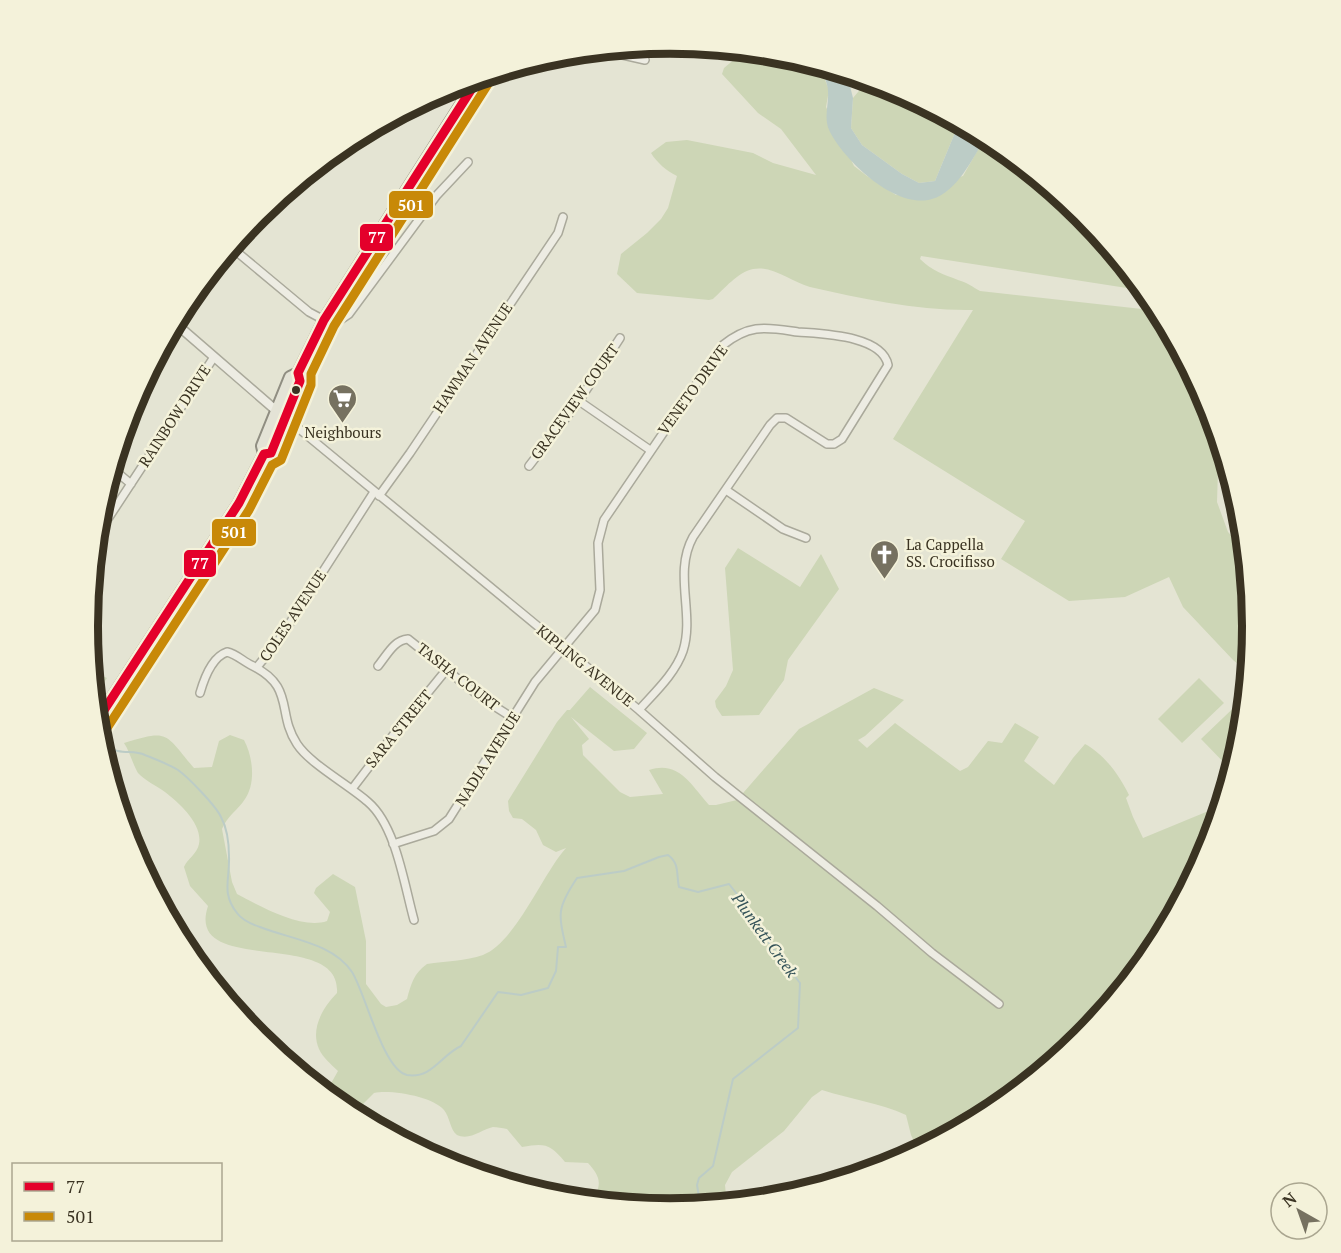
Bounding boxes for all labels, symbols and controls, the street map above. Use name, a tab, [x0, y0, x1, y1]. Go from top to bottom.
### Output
line badge: 501	[388, 190, 434, 219]
text: 501	[397, 194, 425, 216]
line badge: 77	[359, 223, 394, 252]
text: 77	[368, 226, 386, 248]
street label: HAWMAN AVENUE	[428, 298, 516, 416]
street label: GRACEVIEW COURT	[525, 340, 623, 463]
street label: VENETO DRIVE	[653, 340, 732, 439]
street label: RAINBOW DRIVE	[134, 361, 215, 470]
supermarket icon: Neighbours	[327, 382, 359, 424]
unlabelled marker	[290, 384, 302, 396]
place label: Neighbours	[304, 422, 382, 442]
line badge: 501	[211, 518, 257, 547]
text: 501	[220, 521, 248, 543]
place label: La Cappella SS. Crocifisso	[906, 534, 995, 571]
church icon: La Cappella SS. Crocifisso	[869, 538, 901, 580]
line badge: 77	[183, 549, 217, 578]
text: 77	[191, 552, 209, 574]
street label: COLES AVENUE	[254, 566, 330, 665]
street label: KIPLING AVENUE	[533, 620, 638, 711]
street label: TASHA COURT	[413, 638, 504, 715]
street label: SARA STREET	[361, 685, 436, 772]
street label: NADIA AVENUE	[450, 707, 524, 810]
water label: Plunkett Creek	[726, 888, 803, 982]
legend	[12, 1163, 222, 1241]
text: 77	[66, 1174, 85, 1198]
north arrow	[1269, 1181, 1329, 1241]
text: N	[1278, 1187, 1301, 1212]
text: 501	[66, 1204, 95, 1228]

